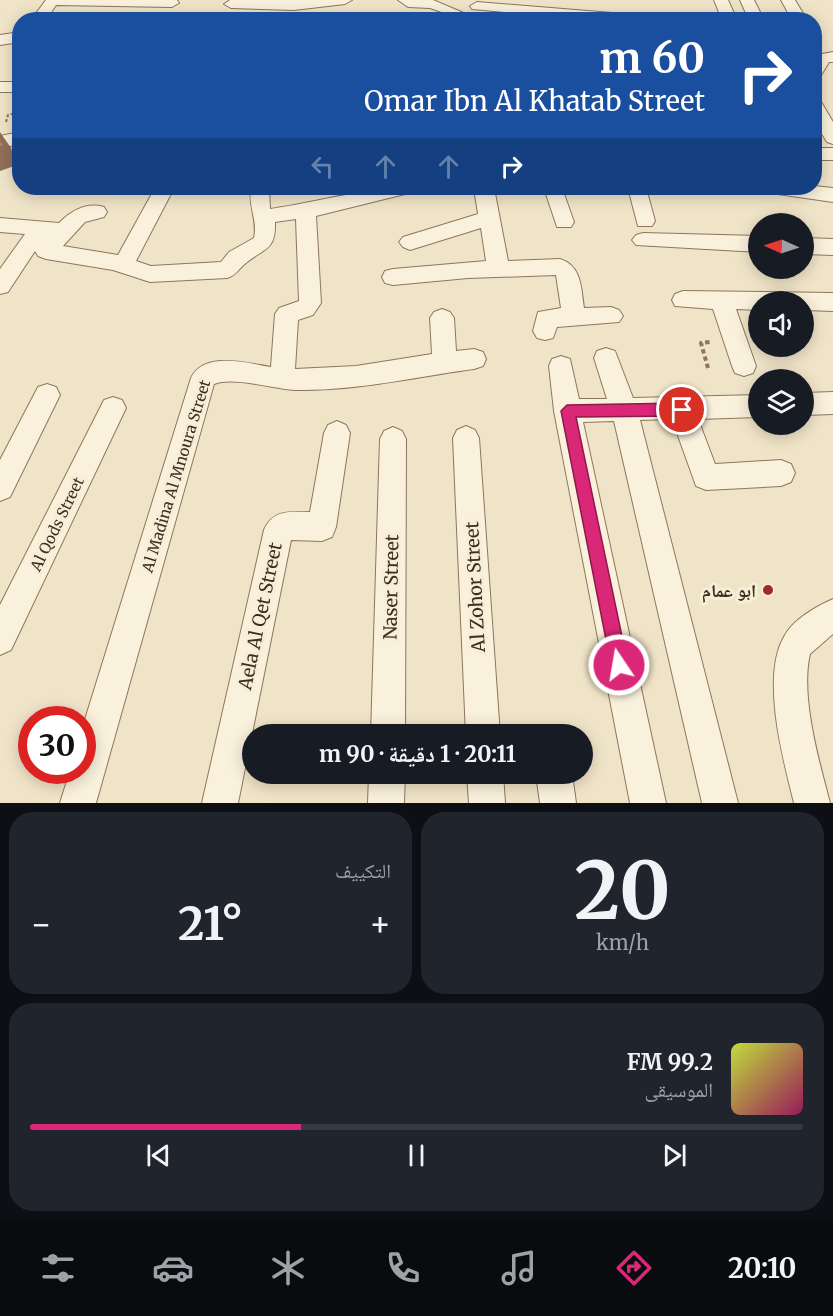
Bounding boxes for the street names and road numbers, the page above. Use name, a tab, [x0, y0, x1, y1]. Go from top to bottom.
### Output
street label: Al Madina Al Mnoura Street	[137, 377, 214, 576]
street label: Al Qods Street	[26, 474, 88, 575]
street label: Al Zohor Street	[460, 521, 490, 654]
street label: Naser Street	[379, 534, 403, 640]
street label: Aela Al Qet Street	[233, 540, 287, 693]

